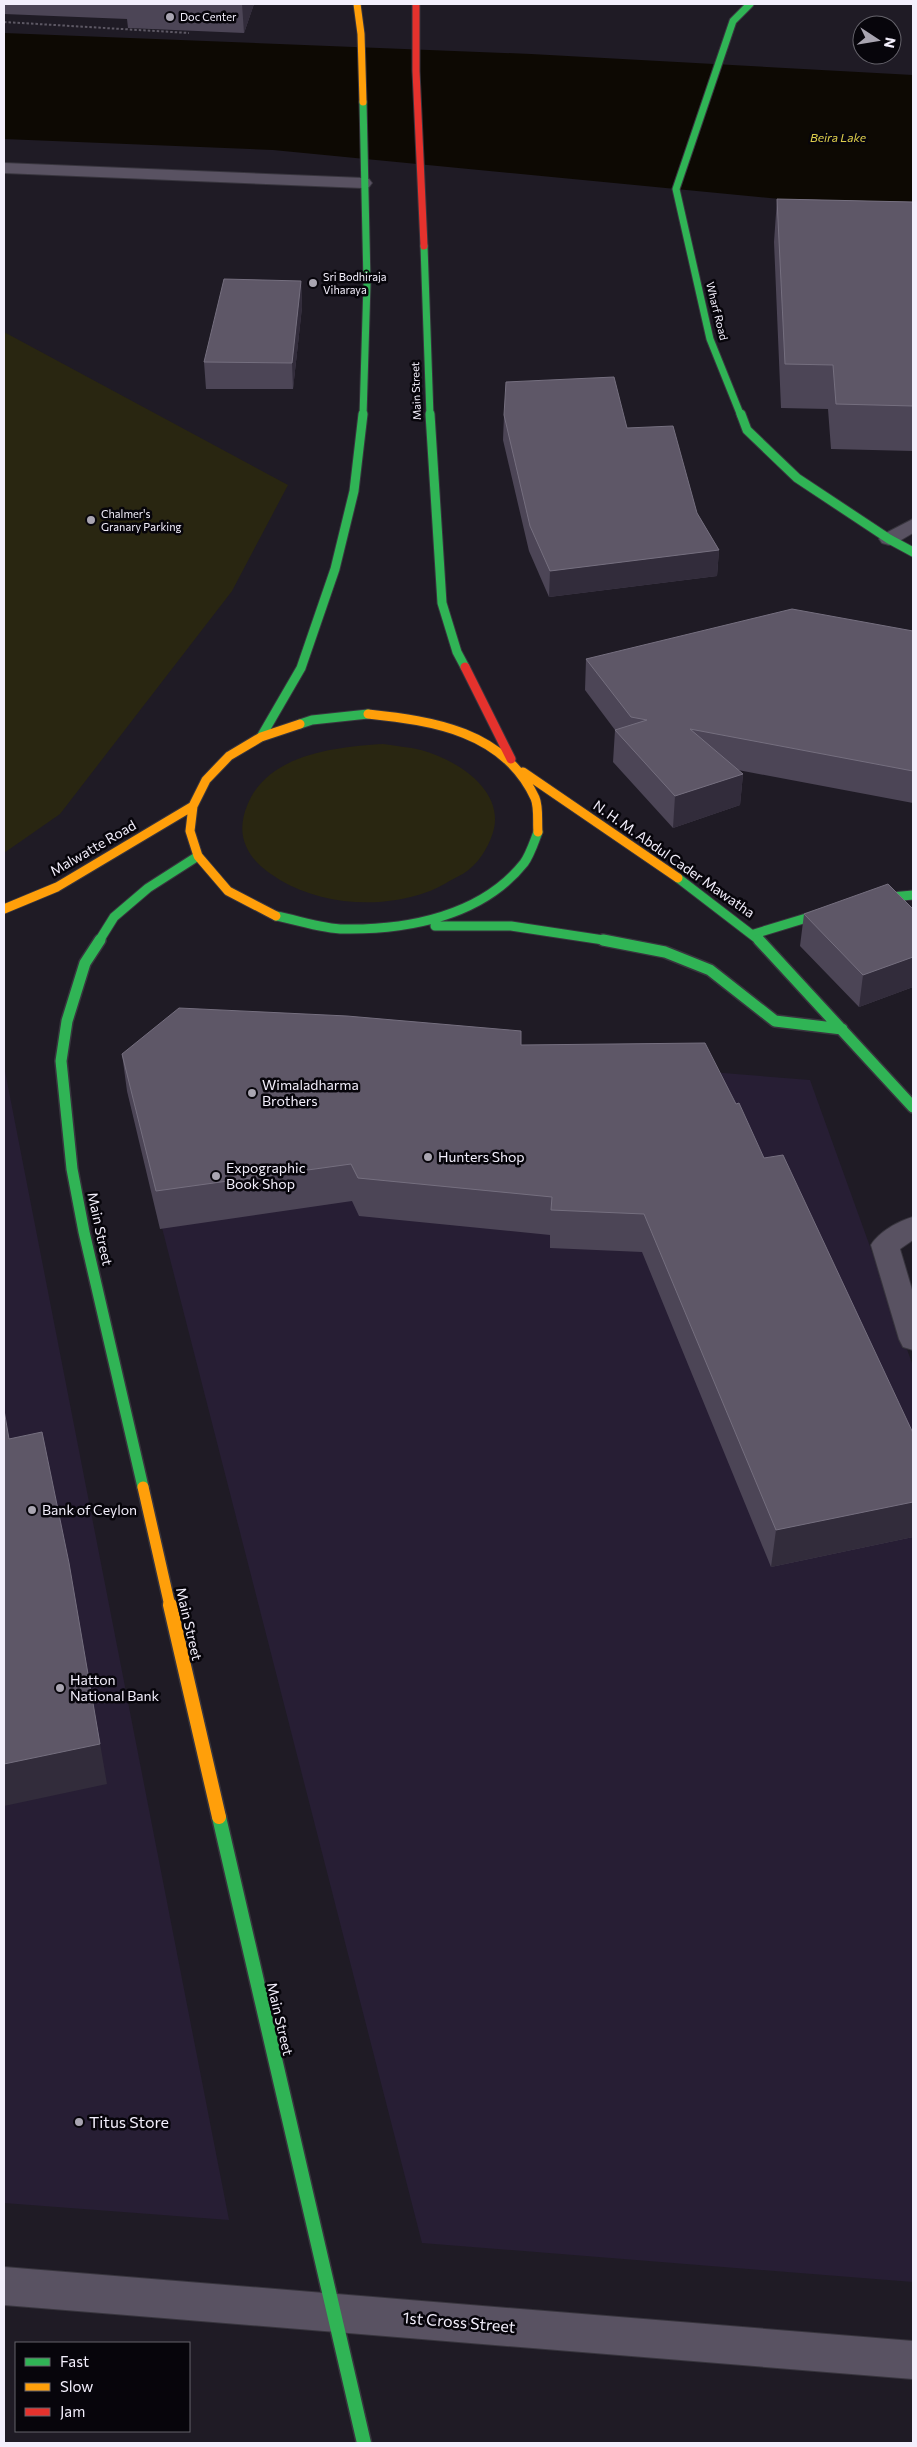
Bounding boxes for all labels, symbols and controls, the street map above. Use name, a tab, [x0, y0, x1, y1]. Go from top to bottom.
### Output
place label: Doc Center	[180, 10, 237, 23]
marker: Doc Center	[164, 11, 176, 23]
north arrow	[852, 15, 902, 65]
text: N	[881, 36, 900, 50]
water label: Beira Lake	[810, 130, 867, 144]
place label: Sri Bodhiraja Viharaya	[323, 270, 387, 296]
marker: Sri Bodhiraja Viharaya	[307, 277, 319, 289]
street label: Wharf Road	[704, 280, 731, 341]
street label: Main Street	[408, 361, 423, 420]
place label: Chalmer's Granary Parking	[101, 507, 181, 533]
marker: Chalmer's Granary Parking	[85, 514, 97, 526]
street label: N. H. M. Abdul Cader Mawatha	[590, 796, 758, 921]
street label: Malwatte Road	[47, 816, 139, 879]
place label: Wimaladharma Brothers	[262, 1076, 359, 1109]
marker: Wimaladharma Brothers	[246, 1087, 258, 1099]
place label: Hunters Shop	[438, 1148, 525, 1165]
marker: Hunters Shop	[422, 1151, 434, 1163]
place label: Expographic Book Shop	[226, 1159, 306, 1192]
marker: Expographic Book Shop	[210, 1170, 222, 1182]
street label: Main Street	[84, 1191, 117, 1267]
place label: Bank of Ceylon	[42, 1501, 137, 1518]
marker: Bank of Ceylon	[26, 1504, 38, 1516]
street label: Main Street	[173, 1586, 206, 1662]
place label: Hatton National Bank	[70, 1671, 160, 1704]
marker: Hatton National Bank	[54, 1682, 66, 1694]
street label: Main Street	[264, 1981, 297, 2057]
place label: Titus Store	[89, 2112, 169, 2131]
marker: Titus Store	[73, 2116, 85, 2128]
street label: 1st Cross Street	[402, 2307, 517, 2336]
legend	[15, 2342, 190, 2432]
text: Fast	[60, 2352, 89, 2370]
text: Slow	[60, 2377, 93, 2395]
text: Jam	[60, 2402, 85, 2420]

